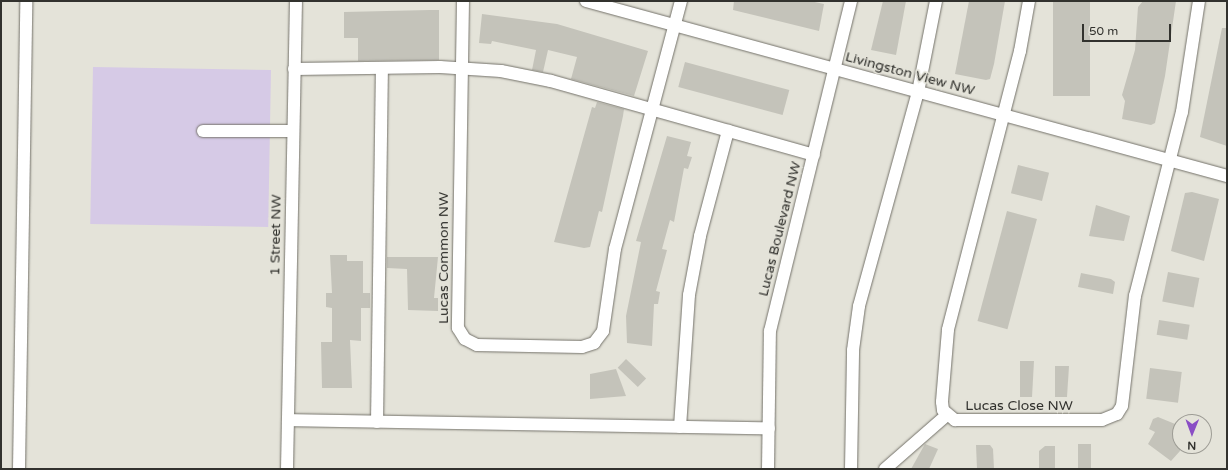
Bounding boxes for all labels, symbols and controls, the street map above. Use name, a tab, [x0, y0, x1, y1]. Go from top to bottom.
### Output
scale bar	[1084, 16, 1173, 42]
text: 50 m	[1089, 24, 1118, 38]
street label: Livingston View NW	[843, 49, 977, 99]
street label: Lucas Boulevard NW	[755, 160, 805, 298]
street label: Lucas Common NW	[436, 192, 452, 324]
street label: 1 Street NW	[267, 194, 285, 276]
street label: Lucas Close NW	[965, 398, 1073, 414]
north arrow	[1172, 414, 1212, 454]
text: N	[1187, 439, 1196, 452]

